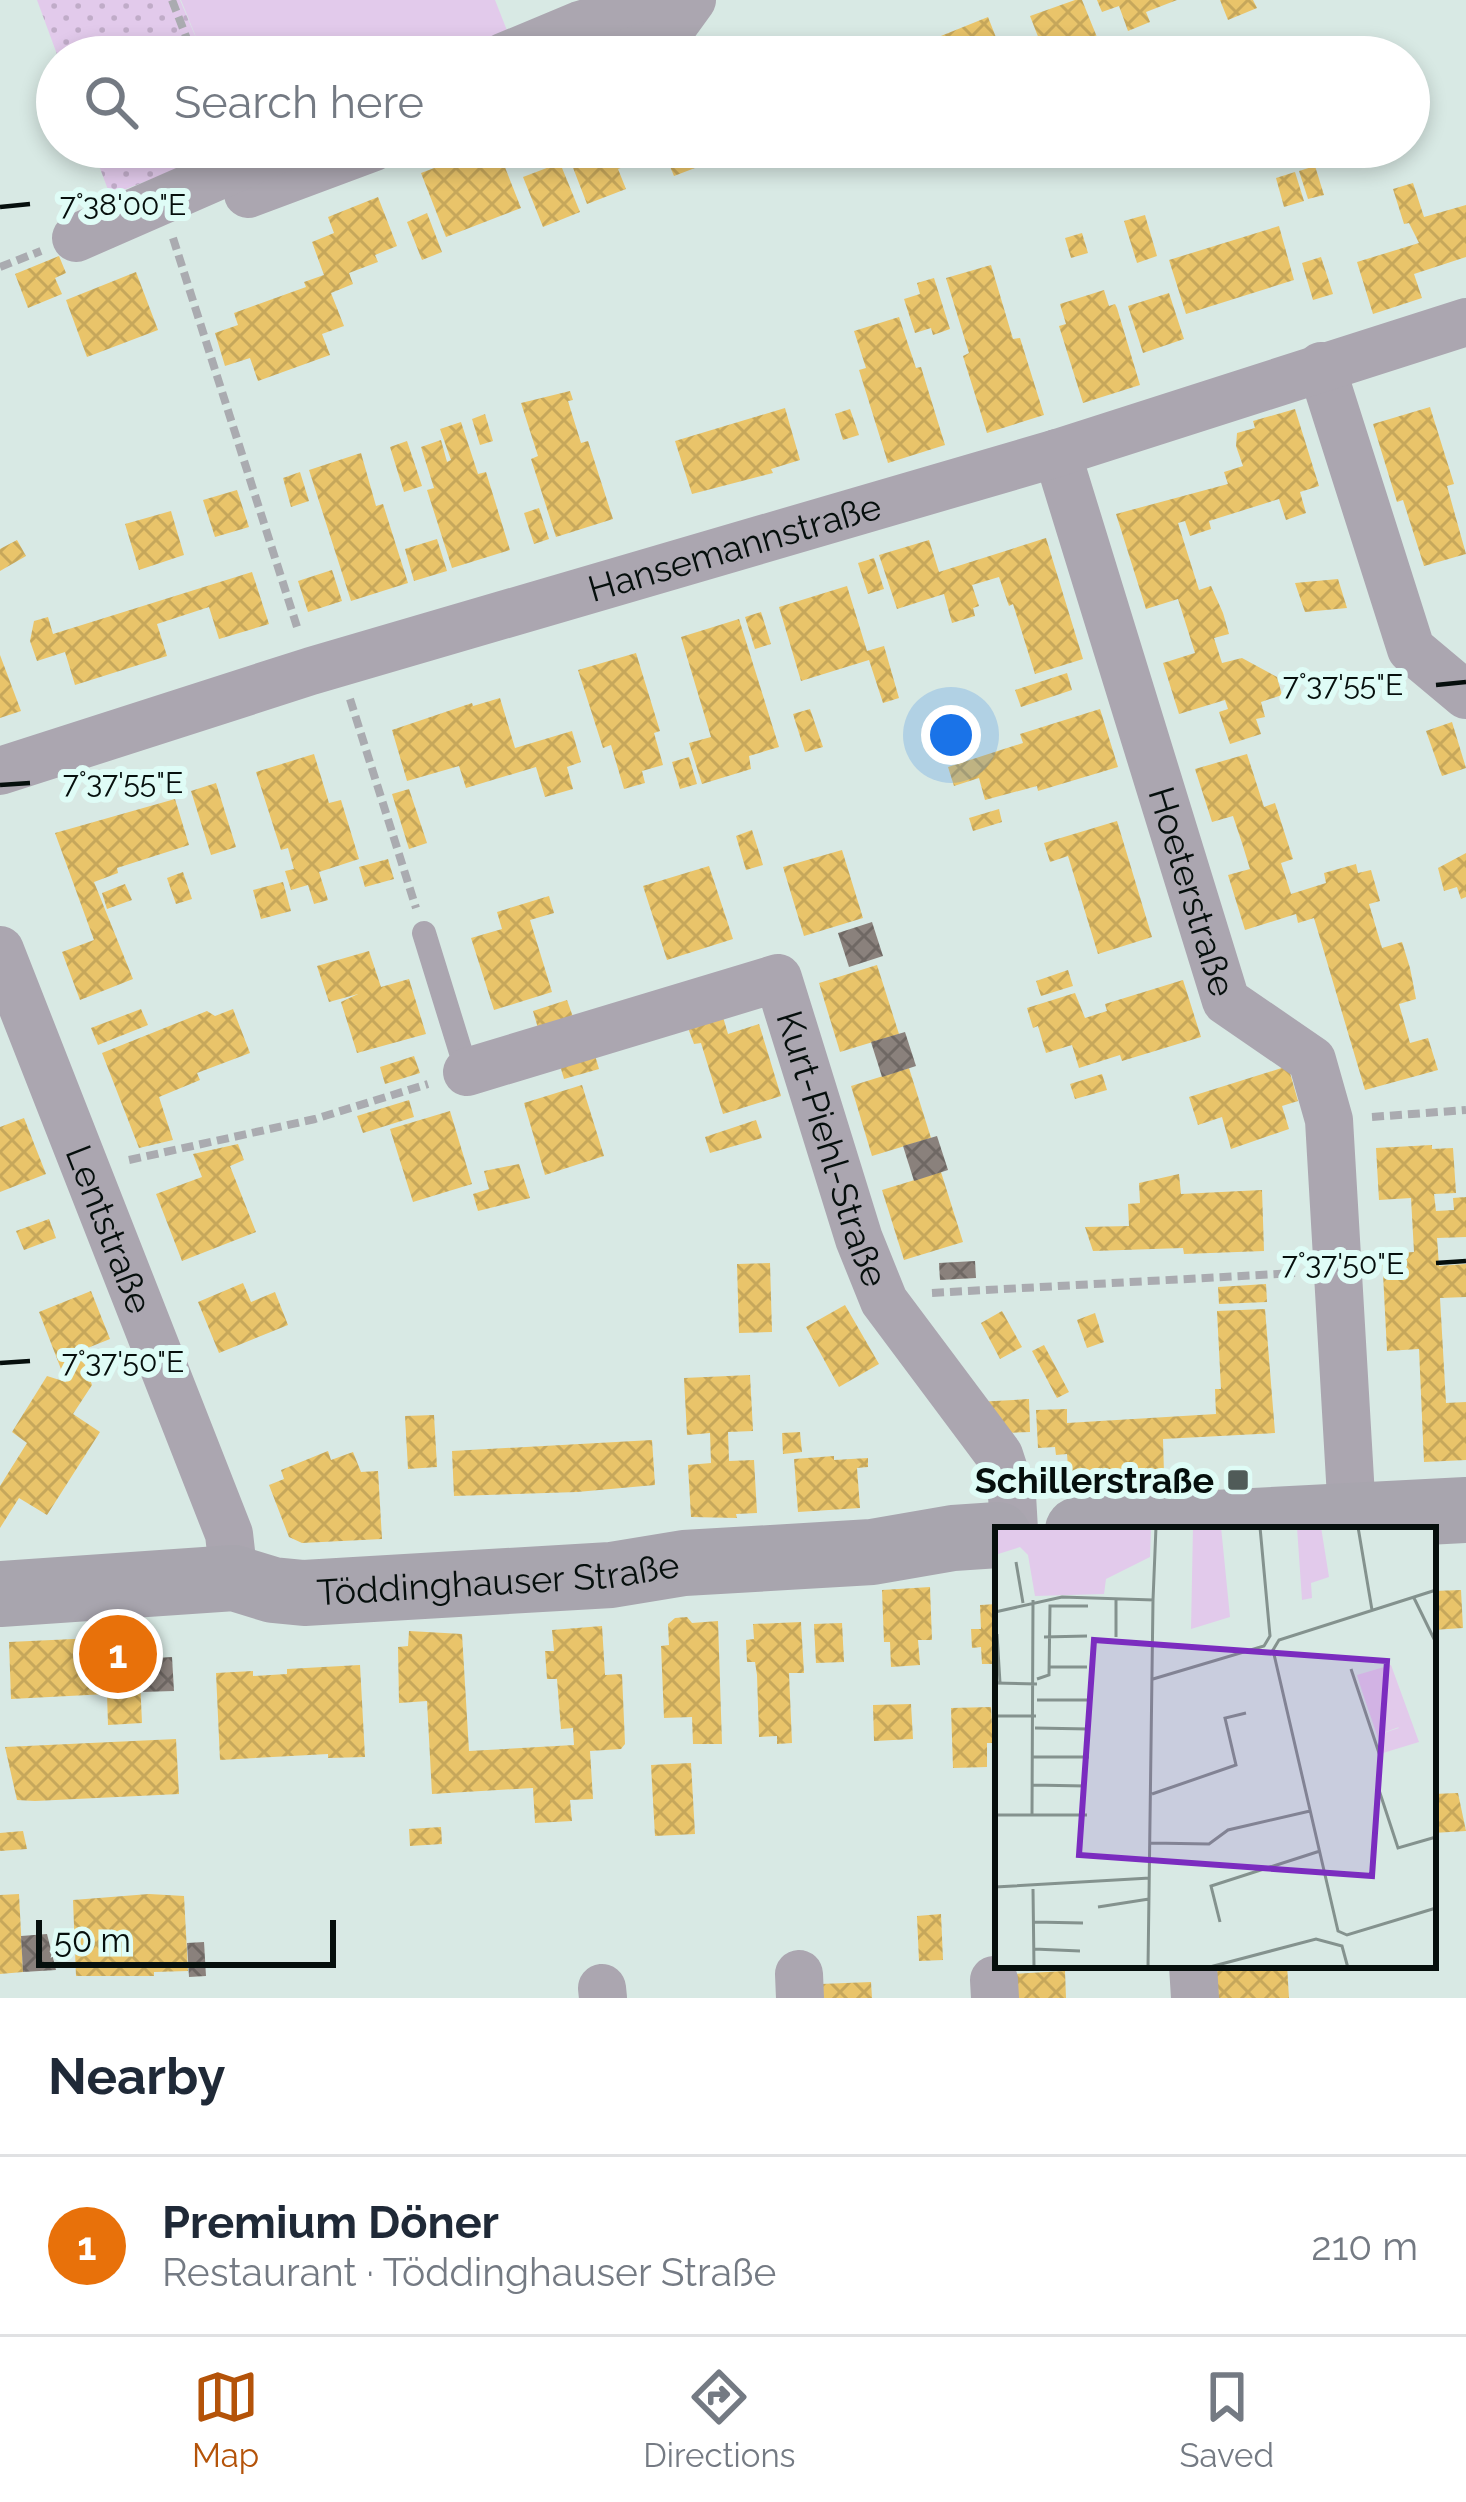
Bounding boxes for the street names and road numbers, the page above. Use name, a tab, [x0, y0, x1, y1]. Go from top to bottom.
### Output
street label: Hansemannstraße	[583, 485, 886, 610]
street label: Hoeterstraße	[1140, 782, 1244, 1001]
street label: Kurt-Piehl-Straße	[768, 1006, 897, 1293]
street label: Lentstraße	[58, 1139, 161, 1319]
street label: Töddinghauser Straße	[315, 1543, 682, 1613]

